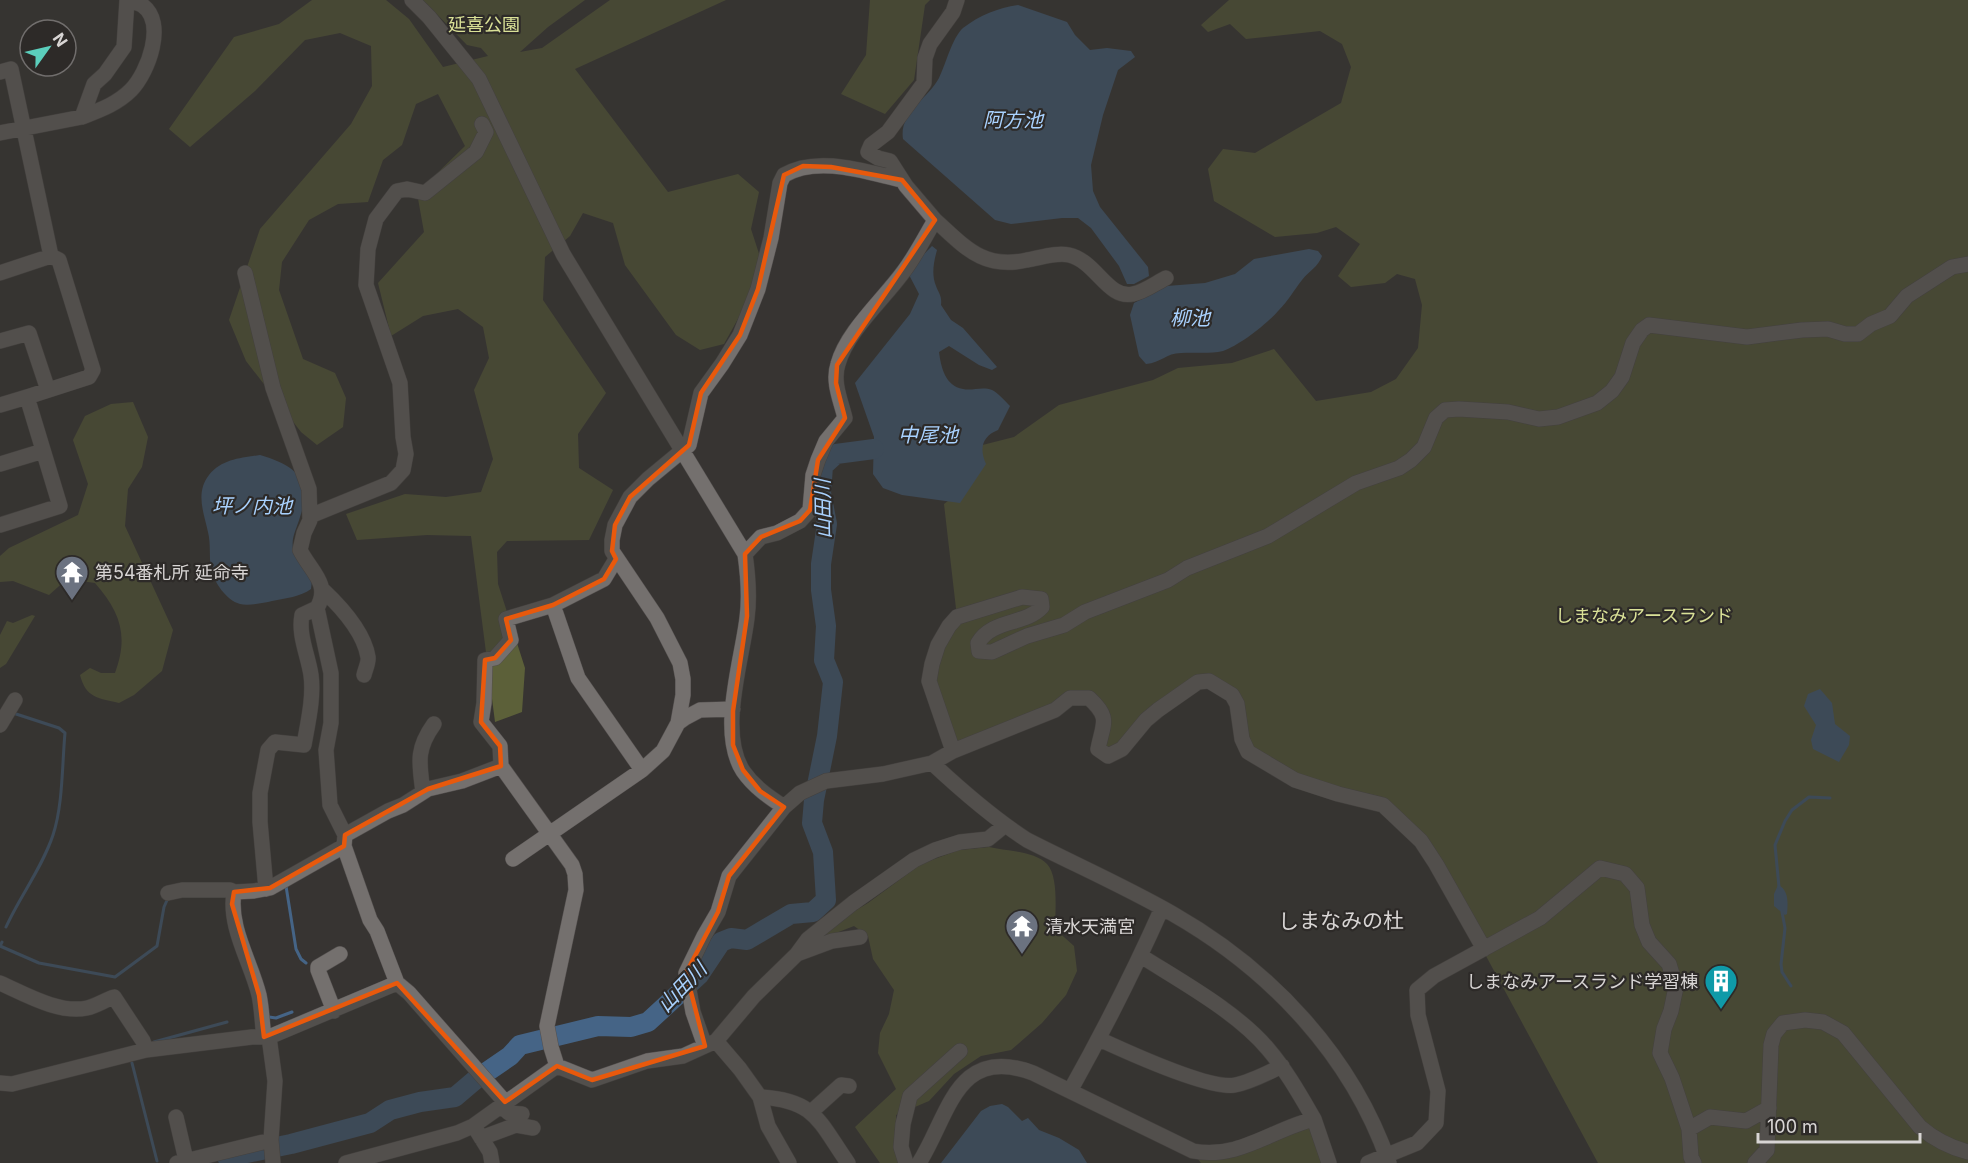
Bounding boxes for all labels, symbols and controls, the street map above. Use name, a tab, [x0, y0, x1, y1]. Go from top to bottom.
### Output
park label: 延喜公園	[448, 14, 520, 35]
north arrow	[18, 18, 78, 78]
text: N	[49, 29, 72, 50]
water label: 阿方池	[983, 108, 1045, 132]
water label: 柳池	[1170, 306, 1212, 330]
water label: 中尾池	[898, 423, 960, 447]
water label: 山田川	[810, 477, 836, 539]
water label: 坪ノ内池	[212, 494, 294, 518]
temple icon: 第54番札所 延命寺	[54, 554, 90, 601]
place label: 第54番札所 延命寺	[95, 562, 249, 583]
park label: しまなみアースランド	[1555, 605, 1733, 626]
temple icon: 清水天満宮	[1004, 908, 1040, 955]
district label: しまなみの杜	[1278, 908, 1404, 933]
place label: 清水天満宮	[1045, 916, 1135, 937]
water label: 山田川	[653, 956, 713, 1017]
building icon: しまなみアースランド学習棟	[1703, 963, 1739, 1010]
place label: しまなみアースランド学習棟	[1466, 971, 1698, 992]
scale bar	[1758, 1106, 1920, 1144]
text: 100 m	[1767, 1116, 1818, 1137]

